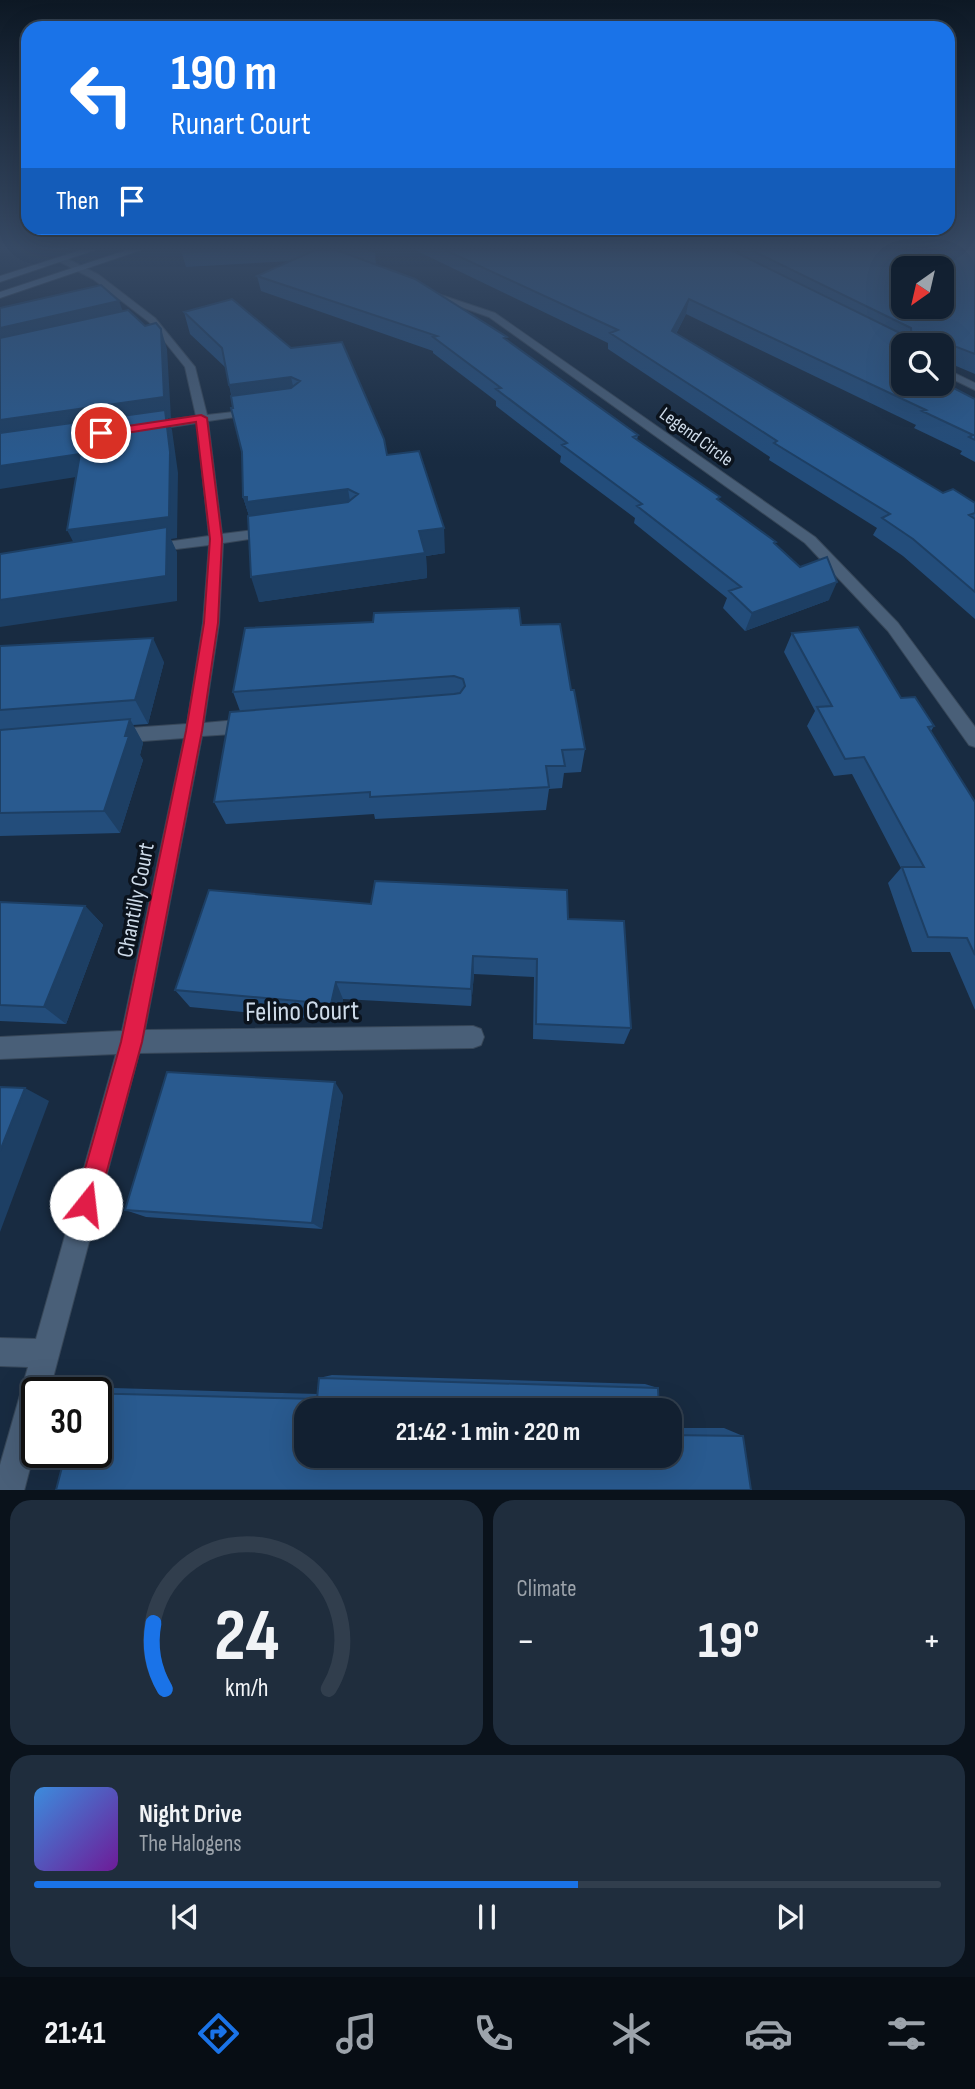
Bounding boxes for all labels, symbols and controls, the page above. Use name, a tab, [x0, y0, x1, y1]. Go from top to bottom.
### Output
text: 190 m	[171, 45, 277, 104]
icon: left	[56, 49, 147, 140]
text: Runart Court	[171, 105, 311, 144]
icon: arrive	[113, 182, 151, 220]
text: Then	[56, 186, 99, 217]
north arrow	[891, 256, 954, 318]
map controls	[891, 256, 954, 396]
button: search	[891, 333, 954, 396]
pin	[71, 403, 131, 463]
street label: Legend Circle	[655, 403, 737, 472]
icon: arrive	[82, 414, 120, 452]
street label: Chantilly Court	[111, 840, 161, 960]
street label: Felino Court	[245, 994, 359, 1029]
position arrow	[49, 1167, 123, 1241]
speed limit sign: 30	[21, 1377, 112, 1468]
text: 21:42 · 1 min · 220 m	[396, 1417, 580, 1448]
text: Climate	[517, 1575, 576, 1603]
text: 24	[214, 1593, 279, 1681]
text: 19°	[698, 1610, 759, 1673]
text: −	[517, 1619, 535, 1664]
text: +	[922, 1619, 941, 1664]
text: km/h	[225, 1672, 268, 1703]
text: Night Drive	[139, 1799, 242, 1830]
text: The Halogens	[139, 1830, 242, 1858]
icon: previous	[166, 1898, 204, 1936]
icon: pause	[468, 1898, 506, 1936]
icon: next	[771, 1898, 809, 1936]
icon: directions	[194, 2009, 243, 2058]
icon: music	[332, 2009, 381, 2058]
icon: phone	[469, 2009, 518, 2058]
icon: climate	[607, 2009, 656, 2058]
icon: car	[744, 2009, 793, 2058]
icon: filters	[882, 2009, 931, 2058]
text: 21:41	[44, 2014, 105, 2053]

